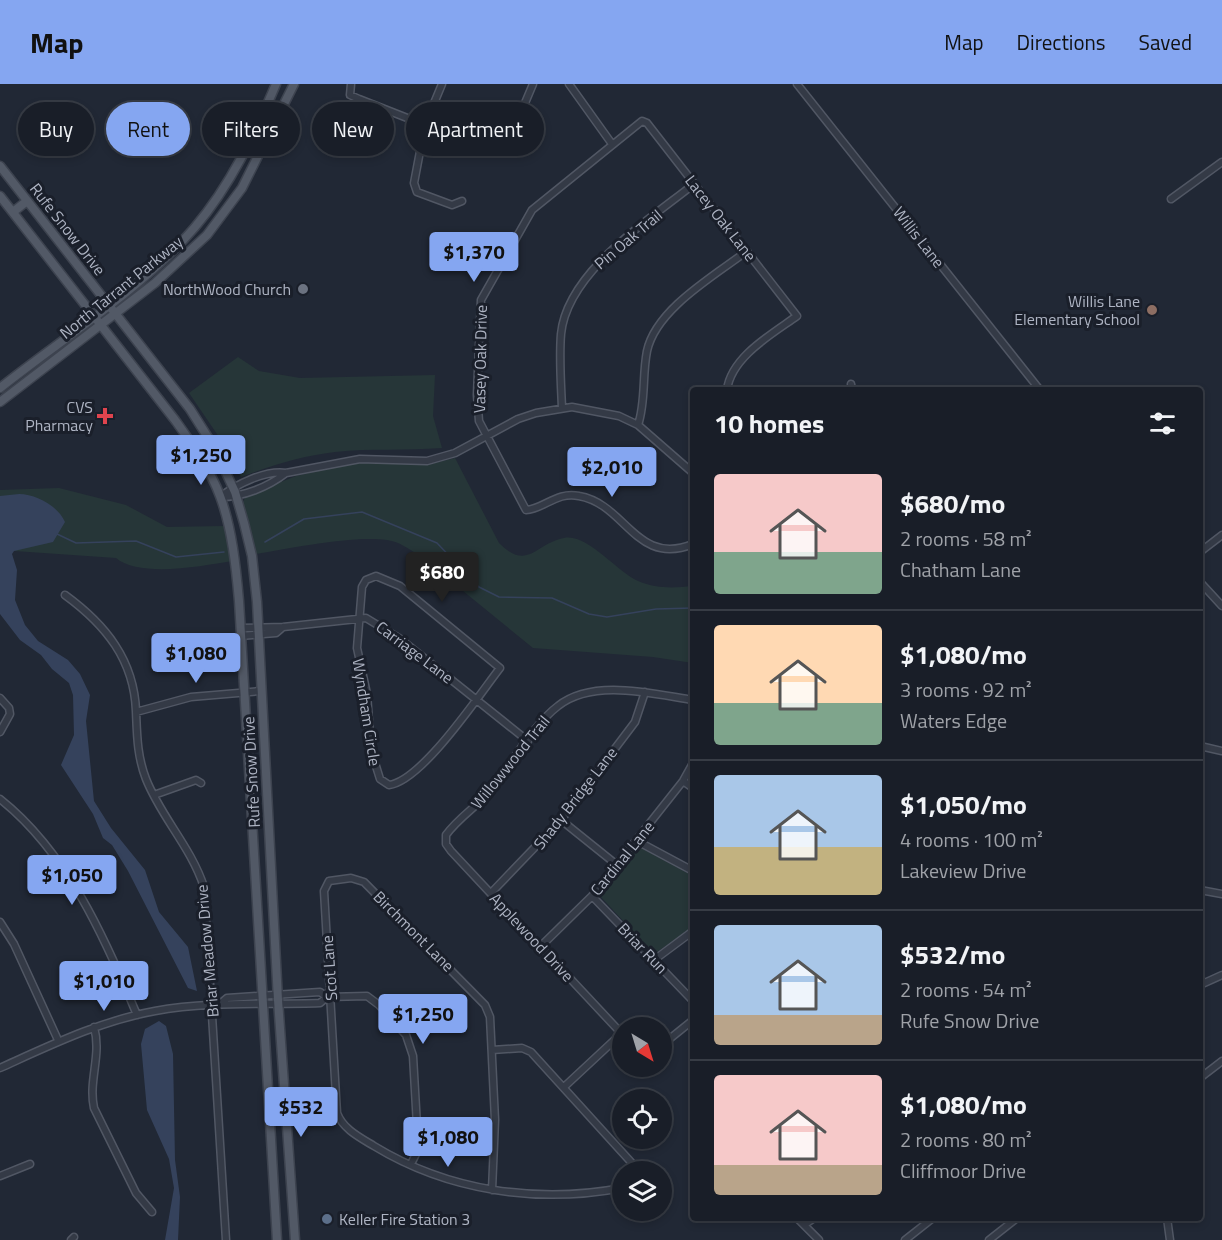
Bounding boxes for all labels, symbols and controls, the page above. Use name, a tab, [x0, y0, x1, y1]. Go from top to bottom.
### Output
text: Map	[30, 21, 84, 64]
text: Map	[944, 26, 984, 58]
text: Directions	[1017, 26, 1106, 58]
text: Saved	[1139, 26, 1192, 58]
chip: Buy	[18, 102, 94, 156]
chip: Rent	[106, 102, 190, 156]
chip: Filters	[202, 102, 300, 156]
chip: New	[312, 102, 394, 156]
chip: Apartment	[406, 102, 544, 156]
street label: Lacey Oak Lane	[680, 170, 762, 266]
street label: Rufe Snow Drive	[24, 178, 112, 280]
street label: Willis Lane	[887, 201, 951, 273]
street label: Pin Oak Trail	[589, 203, 667, 275]
street label: North Tarrant Parkway	[54, 229, 188, 344]
pin: $1,370	[425, 232, 523, 283]
text: $1,370	[443, 236, 505, 267]
place label: NorthWood Church	[163, 277, 291, 301]
marker: NorthWood Church	[296, 282, 310, 296]
place label: Willis Lane Elementary School	[1014, 289, 1140, 331]
marker: Willis Lane Elementary School	[1145, 303, 1159, 317]
street label: Vasey Oak Drive	[467, 305, 493, 413]
place label: CVS Pharmacy	[25, 395, 93, 437]
text: 10 homes	[714, 404, 824, 443]
icon: filters	[1146, 407, 1179, 440]
marker: CVS Pharmacy	[98, 409, 112, 423]
pin: $1,250	[152, 435, 250, 486]
text: $1,250	[170, 439, 232, 470]
pin: $2,010	[563, 447, 661, 498]
text: $2,010	[581, 451, 643, 482]
text: $680/mo	[900, 484, 1005, 523]
icon: home	[762, 498, 834, 570]
text: 2 rooms · 58 m²	[900, 523, 1032, 554]
pin: $680	[406, 552, 478, 603]
text: Chatham Lane	[900, 554, 1021, 585]
text: $680	[420, 556, 464, 587]
street label: Carriage Lane	[371, 615, 459, 689]
pin: $1,080	[147, 633, 245, 684]
text: $1,080/mo	[900, 635, 1027, 674]
text: $1,080	[165, 637, 227, 668]
icon: home	[762, 649, 834, 721]
street label: Wyndham Circle	[347, 656, 387, 768]
text: 3 rooms · 92 m²	[900, 674, 1032, 705]
text: Waters Edge	[900, 705, 1007, 736]
street label: Willowwood Trail	[465, 710, 555, 814]
street label: Rufe Snow Drive	[236, 716, 266, 828]
street label: Shady Bridge Lane	[527, 742, 623, 854]
text: $1,050/mo	[900, 785, 1027, 824]
icon: home	[762, 799, 834, 871]
street label: Cardinal Lane	[584, 815, 660, 901]
text: 4 rooms · 100 m²	[900, 824, 1043, 855]
pin: $1,050	[23, 855, 121, 906]
text: Lakeview Drive	[900, 855, 1026, 886]
text: $1,050	[41, 859, 103, 890]
street label: Briar Meadow Drive	[189, 884, 225, 1018]
street label: Birchmont Lane	[368, 885, 460, 977]
street label: Applewood Drive	[484, 887, 580, 987]
street label: Briar Run	[613, 917, 673, 979]
street label: Scot Lane	[315, 935, 343, 1001]
text: $532/mo	[900, 935, 1005, 974]
icon: home	[762, 949, 834, 1021]
pin: $1,010	[55, 961, 153, 1012]
text: $1,010	[73, 965, 135, 996]
text: 2 rooms · 54 m²	[900, 974, 1032, 1005]
pin: $1,250	[374, 994, 472, 1045]
text: $1,250	[392, 998, 454, 1029]
text: Rufe Snow Drive	[900, 1005, 1039, 1036]
north arrow	[612, 1017, 672, 1077]
map controls	[612, 1017, 672, 1221]
text: $1,080/mo	[900, 1085, 1027, 1124]
pin: $532	[265, 1087, 337, 1138]
button: locate	[612, 1089, 672, 1149]
text: $532	[279, 1091, 323, 1122]
icon: home	[762, 1099, 834, 1171]
pin: $1,080	[399, 1117, 497, 1168]
text: $1,080	[417, 1121, 479, 1152]
text: 2 rooms · 80 m²	[900, 1124, 1032, 1155]
text: Cliffmoor Drive	[900, 1155, 1026, 1186]
button: layers	[612, 1161, 672, 1221]
place label: Keller Fire Station 3	[339, 1207, 470, 1231]
marker: Keller Fire Station 3	[320, 1212, 334, 1226]

